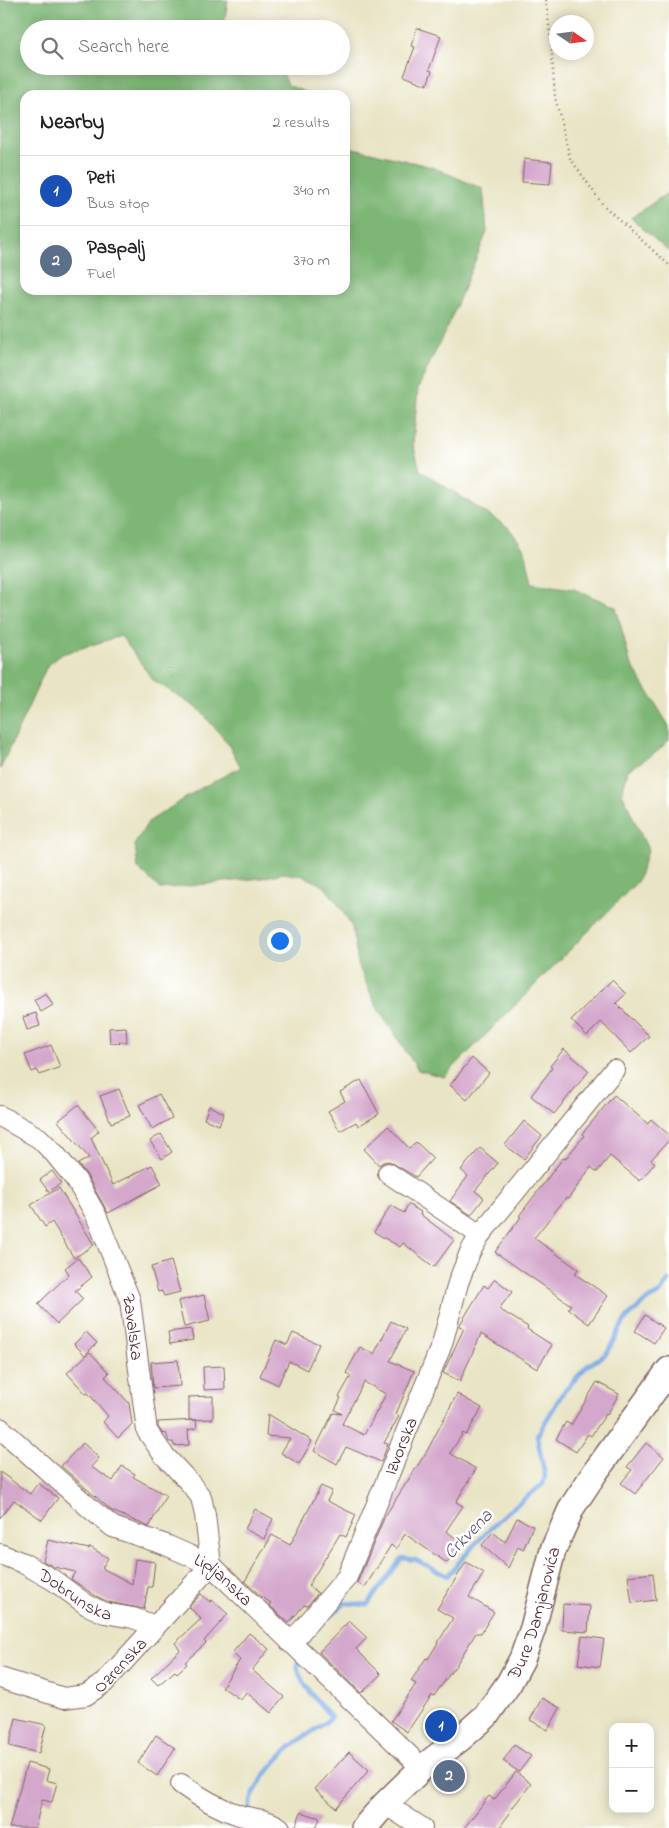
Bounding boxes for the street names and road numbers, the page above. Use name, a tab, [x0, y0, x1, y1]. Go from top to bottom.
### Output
street label: Zavalska	[114, 1290, 149, 1362]
street label: Izvorska	[379, 1414, 426, 1480]
street label: Đure Damjanovića	[502, 1544, 568, 1686]
street label: Lipljanska	[189, 1548, 258, 1613]
street label: Dobrunska	[32, 1563, 113, 1629]
street label: Ozrenska	[89, 1632, 154, 1701]

